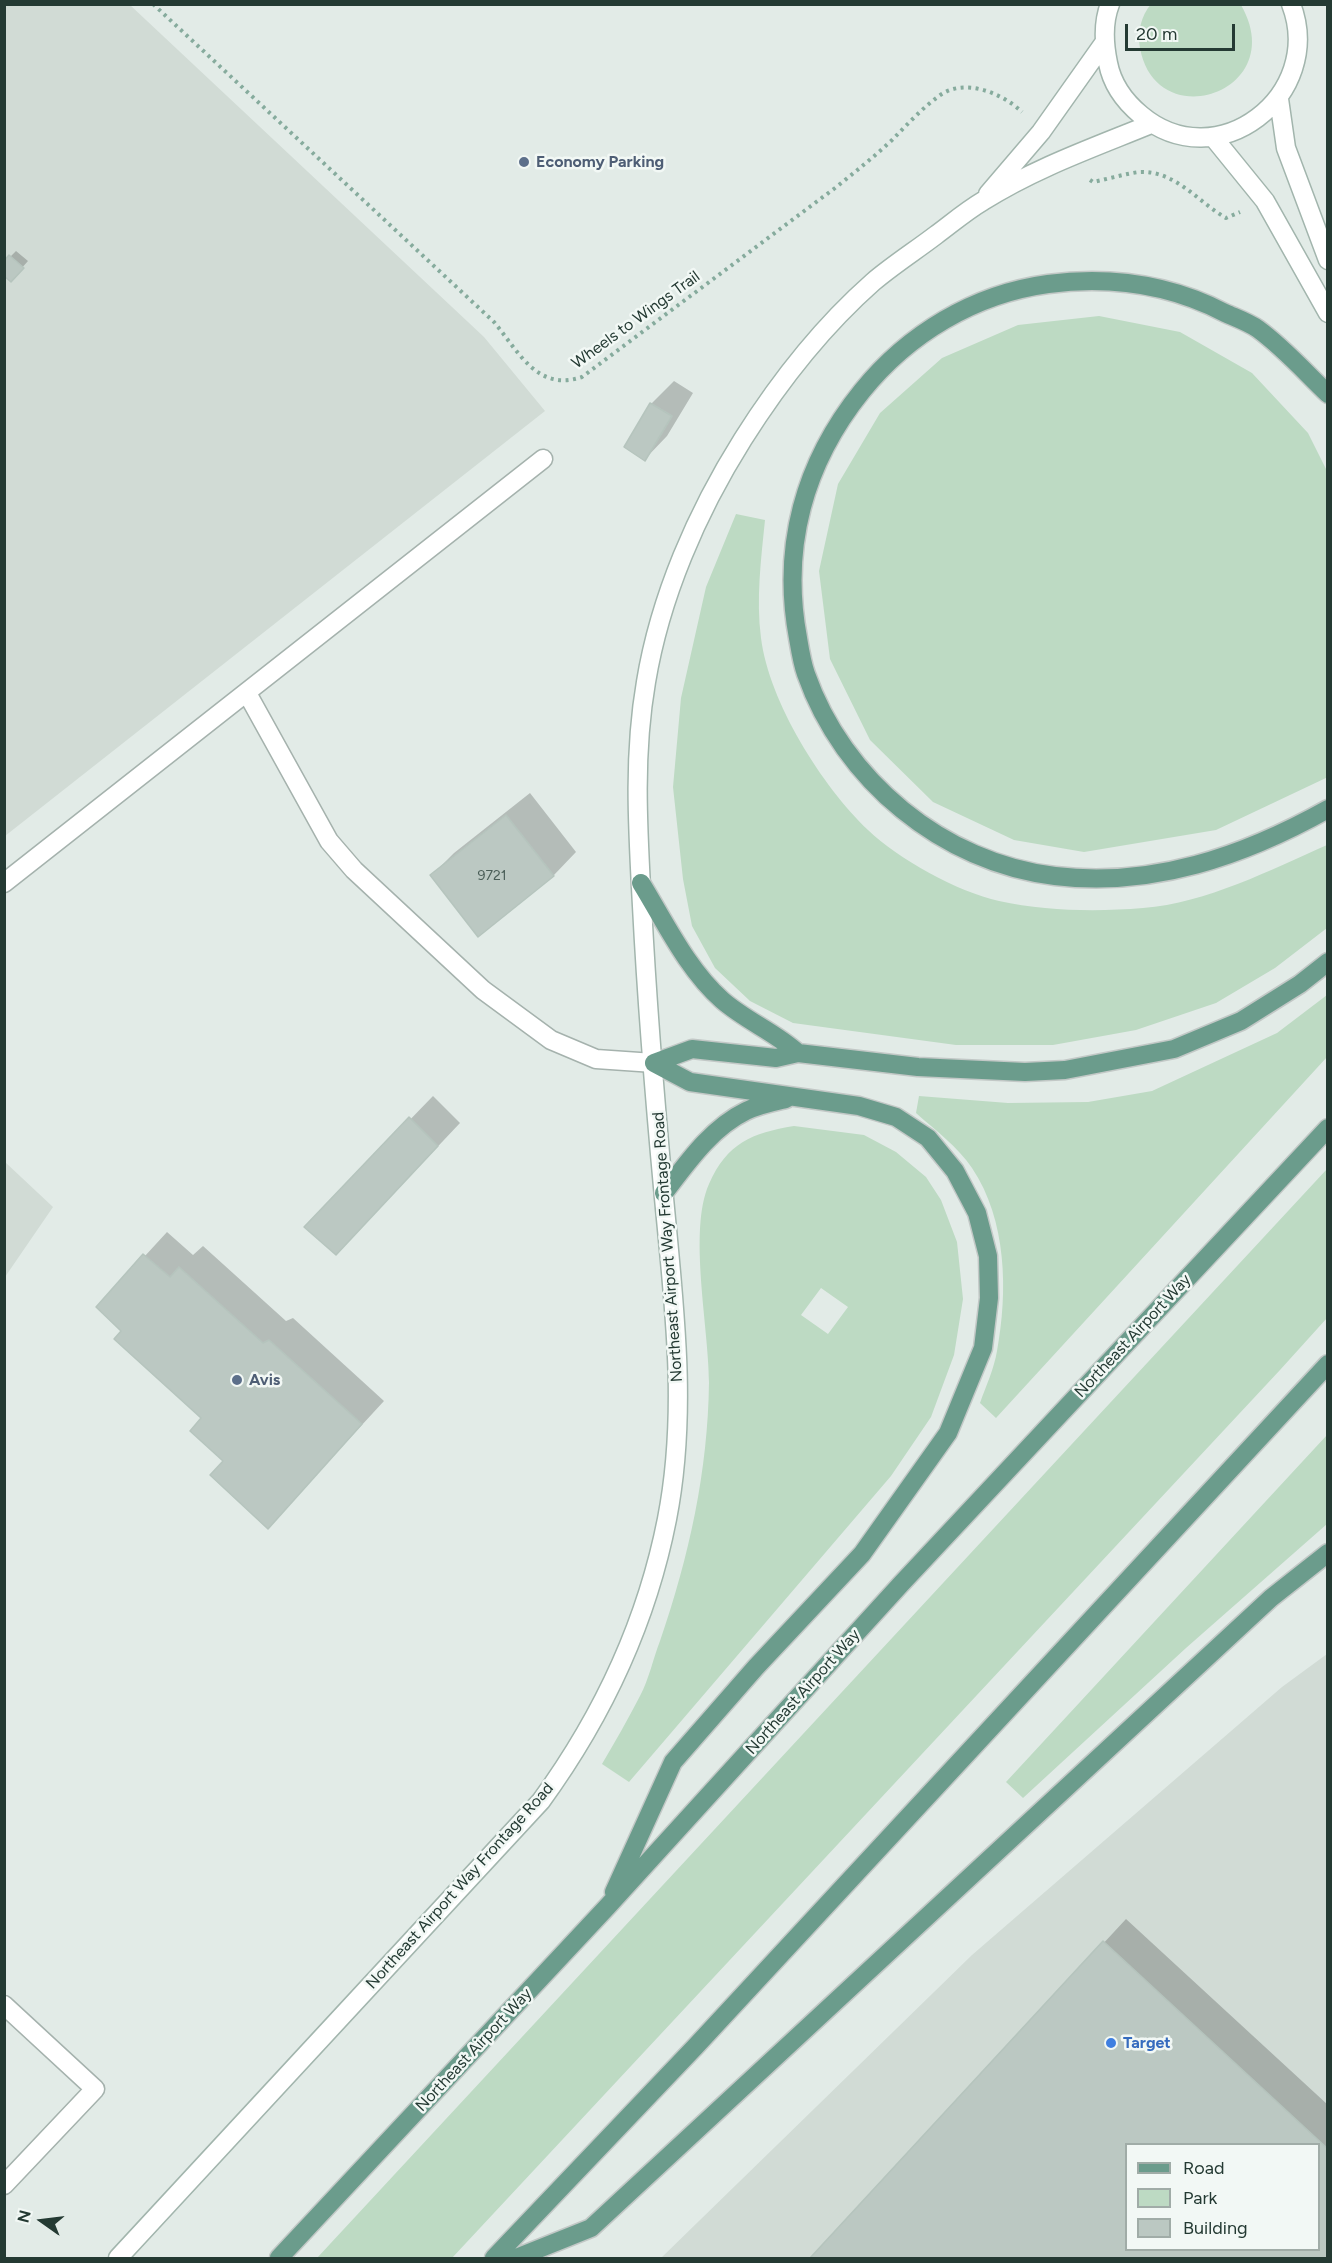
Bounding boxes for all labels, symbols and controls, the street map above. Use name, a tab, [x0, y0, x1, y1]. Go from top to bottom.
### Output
scale bar	[1128, 12, 1238, 50]
text: 20 m	[1136, 23, 1177, 45]
place label: Economy Parking	[536, 152, 664, 172]
marker: Economy Parking	[517, 155, 531, 169]
street label: Wheels to Wings Trail	[568, 267, 704, 373]
house number: 9721	[477, 868, 507, 884]
street label: Northeast Airport Way Frontage Road	[649, 1111, 687, 1383]
street label: Northeast Airport Way	[1071, 1270, 1195, 1402]
place label: Avis	[249, 1370, 280, 1390]
marker: Avis	[230, 1373, 244, 1387]
street label: Northeast Airport Way	[742, 1626, 864, 1758]
street label: Northeast Airport Way Frontage Road	[362, 1779, 558, 1993]
street label: Northeast Airport Way	[412, 1984, 536, 2116]
place label: Target	[1123, 2033, 1171, 2053]
marker: Target	[1104, 2036, 1118, 2050]
legend	[1125, 2143, 1320, 2251]
text: Road	[1183, 2157, 1224, 2179]
text: Park	[1183, 2187, 1217, 2209]
north arrow	[12, 2191, 72, 2251]
text: N	[13, 2208, 35, 2225]
text: Building	[1183, 2217, 1248, 2239]

